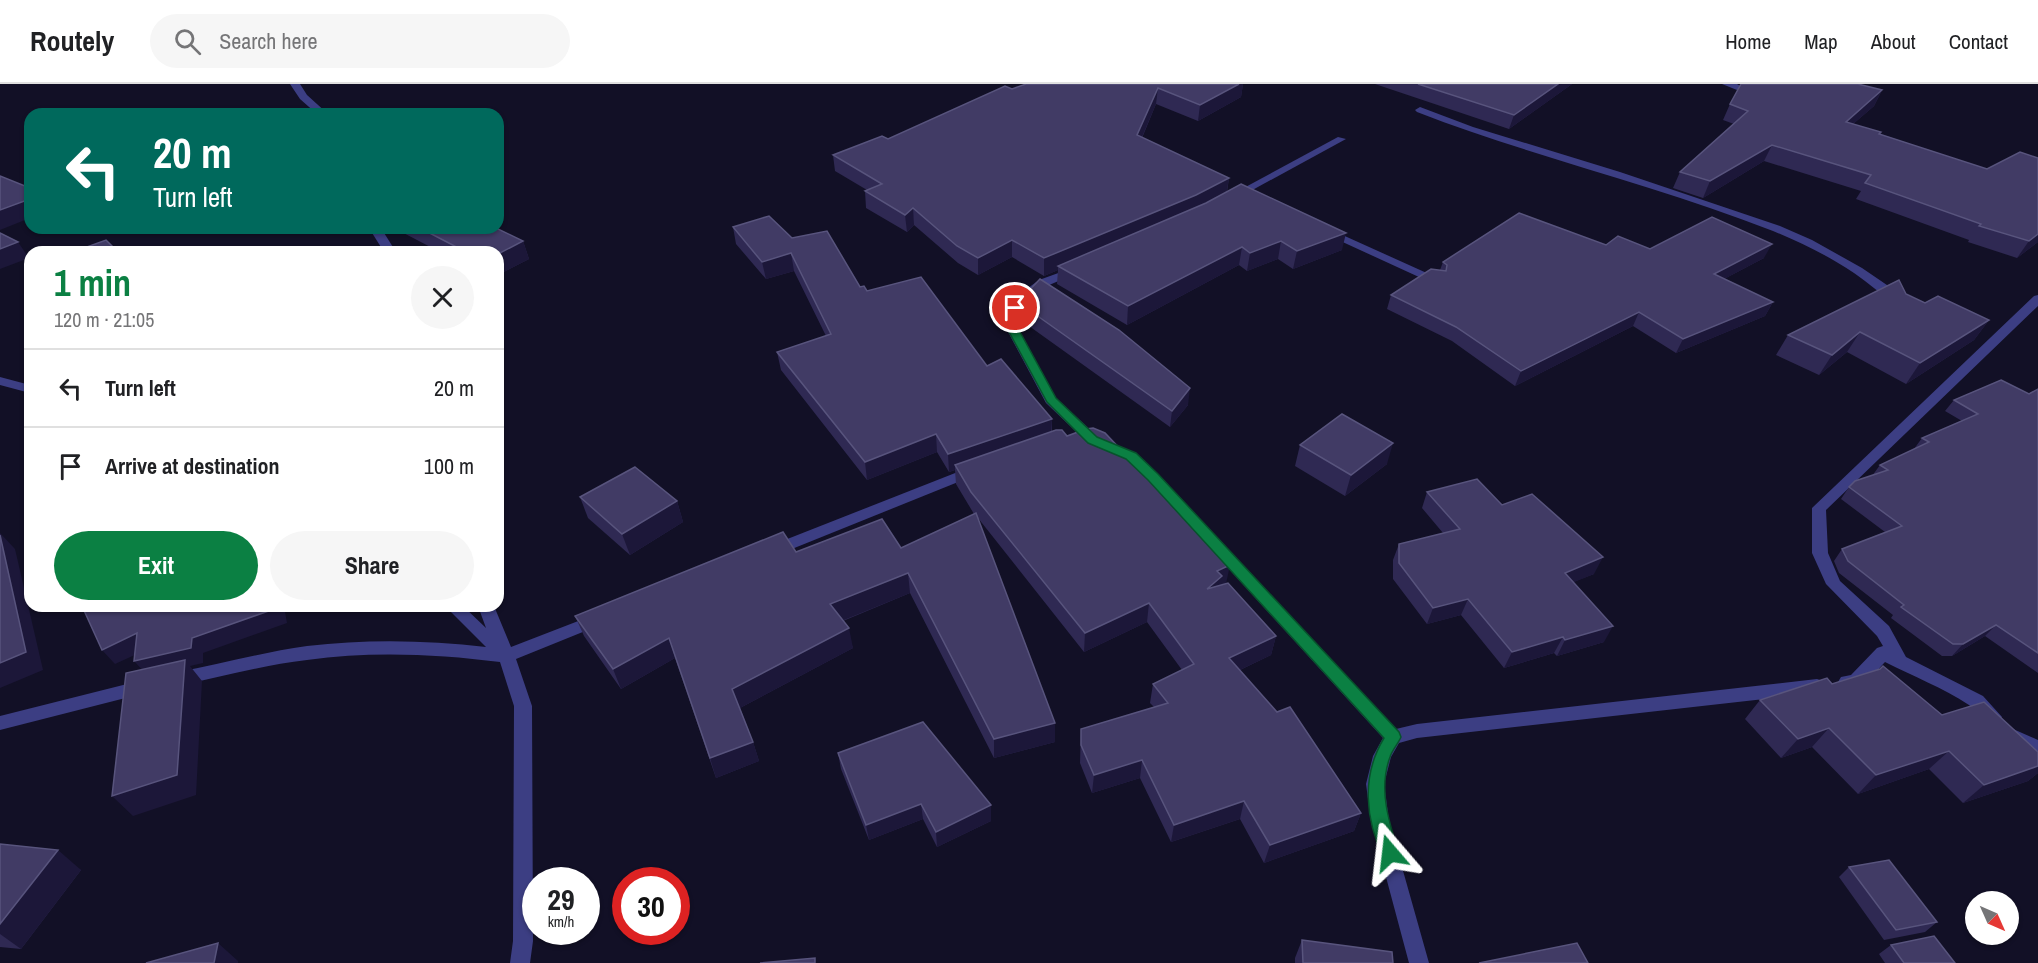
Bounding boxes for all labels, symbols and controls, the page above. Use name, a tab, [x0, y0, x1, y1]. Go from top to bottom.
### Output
search box	[150, 14, 570, 68]
text: Routely	[30, 22, 114, 60]
icon: search	[171, 25, 204, 58]
text: Search here	[219, 26, 317, 56]
text: Home	[1725, 27, 1771, 56]
text: Map	[1804, 27, 1838, 56]
text: About	[1871, 27, 1916, 56]
text: Contact	[1949, 27, 2008, 56]
text: 20 m	[153, 125, 232, 181]
icon: left	[54, 132, 132, 210]
text: Turn left	[153, 179, 232, 215]
text: 1 min	[54, 259, 131, 307]
button: close	[411, 266, 474, 329]
pin	[989, 282, 1040, 333]
icon: arrive	[998, 291, 1031, 324]
text: 120 m · 21:05	[54, 306, 154, 333]
icon: left	[54, 372, 87, 405]
text: Turn left	[105, 373, 176, 403]
text: 20 m	[434, 373, 474, 403]
icon: arrive	[54, 450, 87, 483]
text: Arrive at destination	[105, 451, 279, 481]
text: 100 m	[424, 451, 474, 481]
button: Exit	[54, 531, 258, 600]
button: Share	[270, 531, 474, 600]
position arrow	[1358, 821, 1422, 885]
speed limit sign: 30	[612, 867, 690, 945]
text: 29	[547, 879, 575, 919]
north arrow	[1965, 891, 2019, 945]
map controls	[1965, 891, 2019, 945]
text: km/h	[548, 911, 574, 932]

